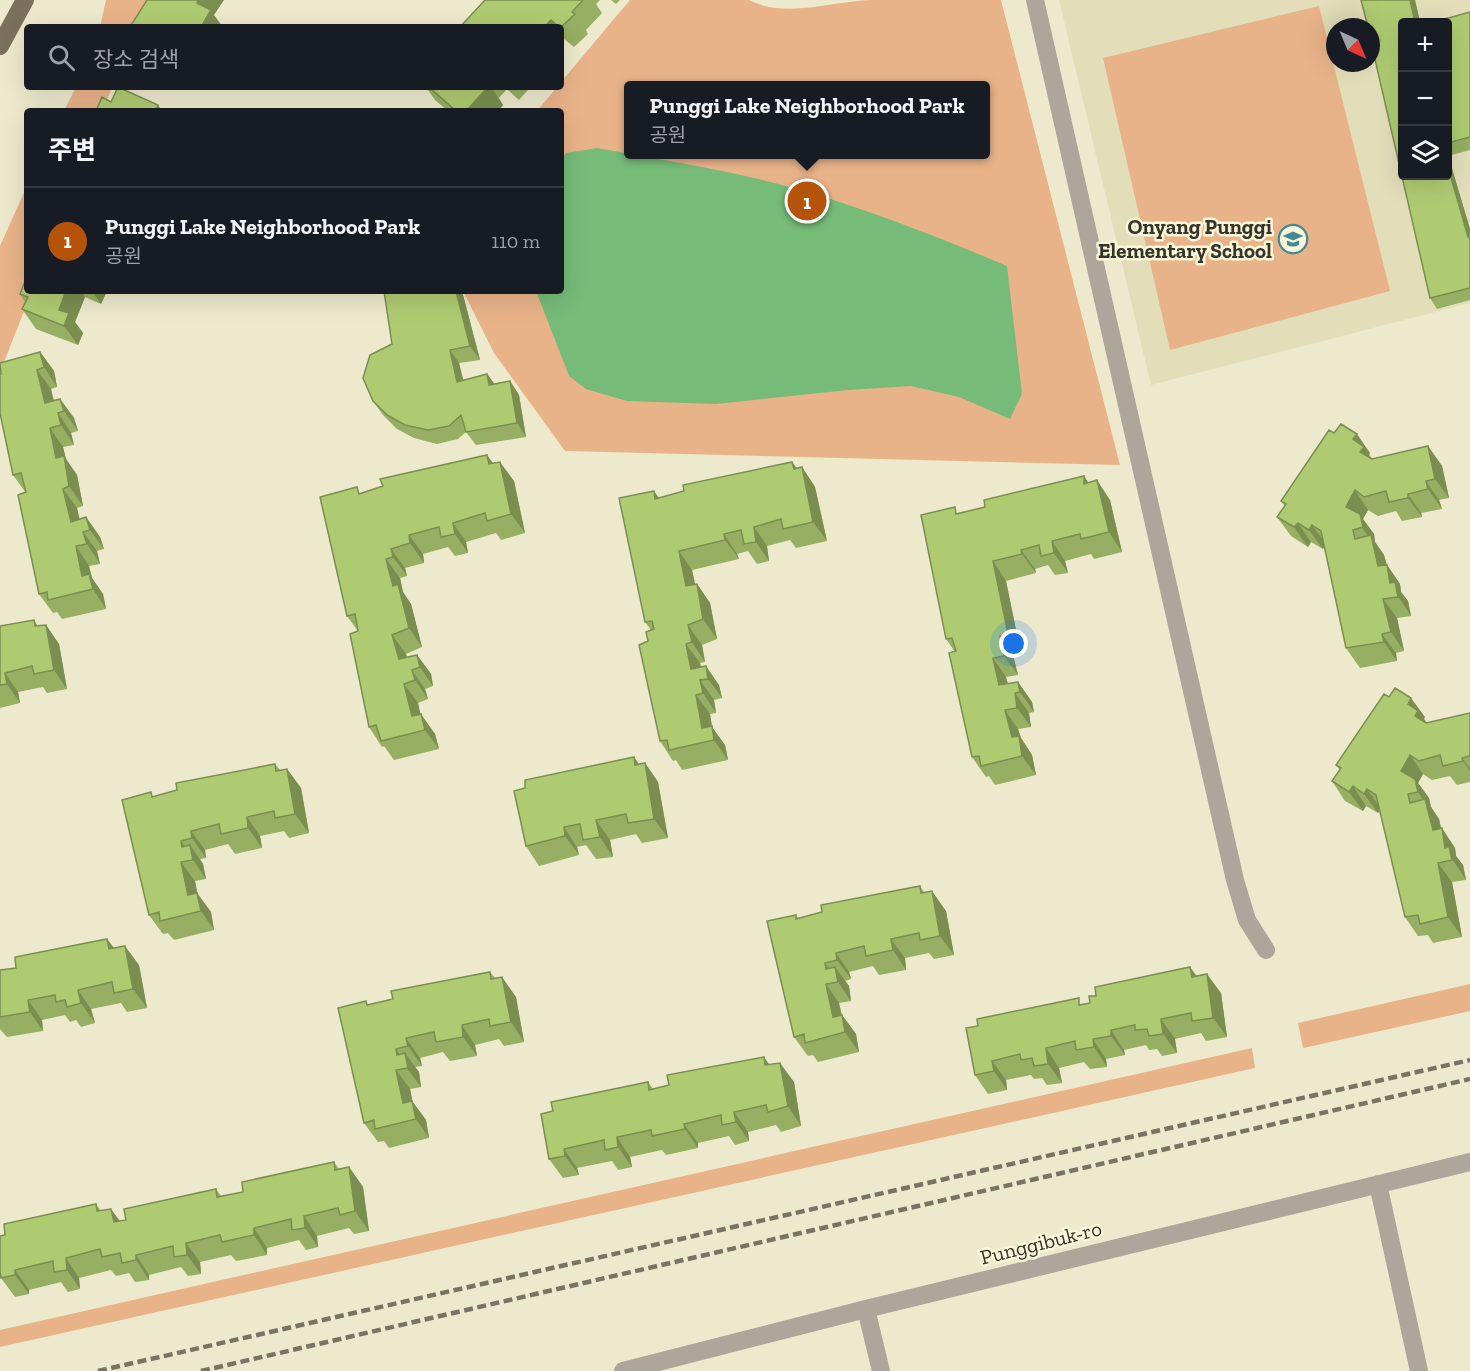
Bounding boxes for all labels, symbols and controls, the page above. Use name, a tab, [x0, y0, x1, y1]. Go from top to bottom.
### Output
north arrow	[1326, 18, 1380, 72]
map controls	[1398, 18, 1452, 180]
button: +	[1398, 18, 1452, 72]
search box	[24, 24, 564, 90]
icon: search	[45, 41, 78, 74]
text: 장소 검색	[93, 46, 179, 73]
button: −	[1398, 72, 1452, 126]
popup	[624, 81, 990, 159]
text: Punggi Lake Neighborhood Park	[649, 92, 965, 119]
text: 공원	[649, 123, 686, 147]
button: layers	[1398, 126, 1452, 180]
text: 주변	[48, 134, 96, 166]
pin: 1	[788, 178, 826, 224]
text: Punggi Lake Neighborhood Park	[105, 213, 420, 240]
place label: Onyang Punggi Elementary School	[1098, 214, 1272, 263]
school or university icon: Onyang Punggi Elementary School	[1277, 223, 1309, 255]
text: 1	[63, 229, 72, 253]
text: 110 m	[491, 229, 540, 253]
text: 공원	[105, 244, 142, 268]
your location	[999, 629, 1028, 658]
street label: Punggibuk-ro	[977, 1215, 1104, 1270]

